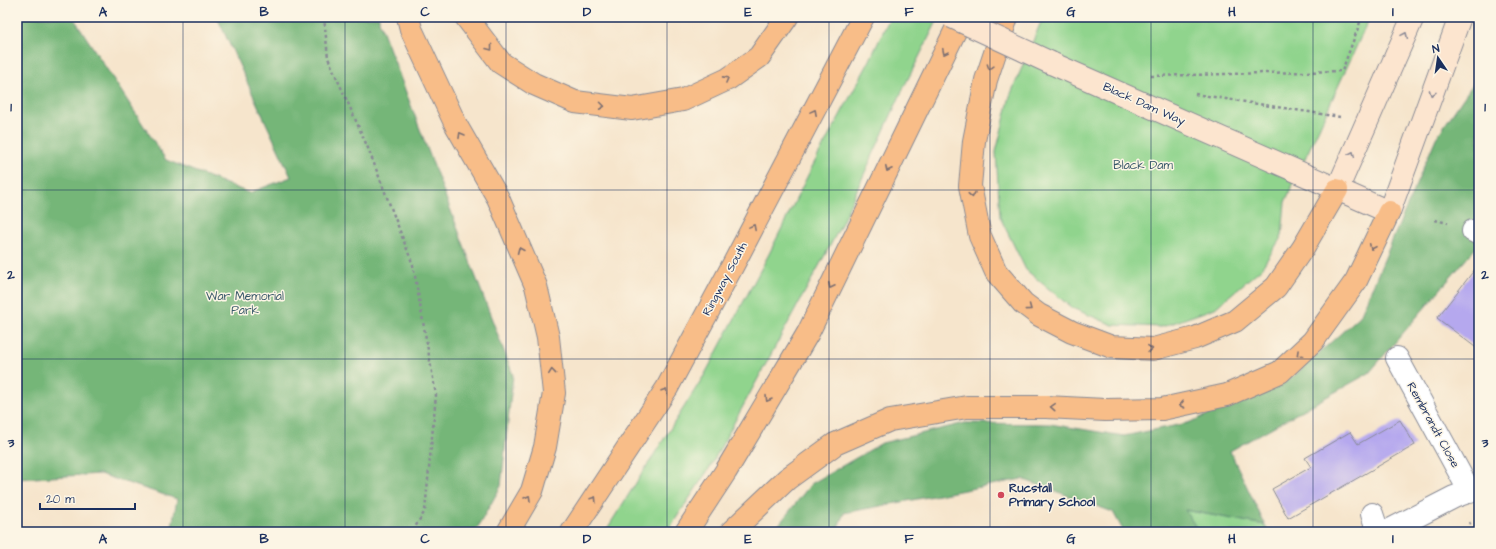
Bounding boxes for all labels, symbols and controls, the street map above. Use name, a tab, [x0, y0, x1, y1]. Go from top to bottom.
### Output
text: A	[99, 3, 108, 21]
text: B	[259, 3, 269, 21]
text: C	[420, 3, 430, 21]
text: D	[583, 3, 592, 21]
text: E	[744, 3, 752, 21]
text: F	[904, 3, 914, 21]
text: G	[1066, 3, 1076, 21]
text: H	[1228, 3, 1236, 21]
text: I	[1392, 3, 1394, 21]
one-way arrow	[1400, 32, 1408, 40]
north arrow	[1418, 38, 1458, 78]
text: N	[1431, 41, 1441, 57]
one-way arrow	[485, 44, 492, 51]
one-way arrow	[942, 48, 950, 55]
one-way arrow	[986, 64, 995, 71]
one-way arrow	[722, 77, 729, 84]
street label: Black Dam Way	[1100, 78, 1188, 131]
one-way arrow	[1428, 90, 1437, 97]
text: 1	[10, 98, 12, 116]
text: 1	[1484, 98, 1486, 116]
one-way arrow	[599, 101, 605, 110]
one-way arrow	[809, 109, 817, 116]
one-way arrow	[459, 132, 466, 139]
one-way arrow	[1348, 151, 1356, 158]
park label: Black Dam	[1113, 157, 1173, 174]
one-way arrow	[885, 165, 893, 172]
one-way arrow	[967, 192, 975, 198]
one-way arrow	[748, 224, 756, 231]
street label: Ringway South	[698, 239, 752, 319]
one-way arrow	[1369, 243, 1377, 251]
one-way arrow	[517, 247, 525, 254]
text: 2	[6, 266, 15, 284]
text: 2	[1480, 266, 1489, 284]
one-way arrow	[828, 281, 836, 289]
park label: War Memorial Park	[206, 288, 284, 319]
one-way arrow	[1025, 303, 1032, 310]
one-way arrow	[1147, 344, 1153, 353]
one-way arrow	[1296, 349, 1304, 357]
one-way arrow	[548, 369, 557, 375]
street label: Rembrandt Close	[1402, 379, 1464, 471]
one-way arrow	[660, 388, 667, 395]
one-way arrow	[765, 395, 773, 402]
one-way arrow	[1179, 400, 1185, 408]
one-way arrow	[1050, 403, 1056, 411]
text: 3	[7, 434, 15, 452]
text: 3	[1481, 434, 1489, 452]
place label: Rucstall Primary School	[1009, 480, 1095, 512]
scale bar	[40, 485, 135, 511]
marker: Rucstall Primary School	[996, 490, 1006, 500]
text: 20 m	[46, 491, 75, 508]
one-way arrow	[523, 495, 530, 502]
one-way arrow	[589, 497, 596, 504]
text: A	[99, 530, 108, 548]
text: B	[259, 530, 269, 548]
text: C	[420, 530, 430, 548]
text: D	[583, 530, 592, 548]
text: E	[744, 530, 752, 548]
text: F	[904, 530, 914, 548]
text: G	[1066, 530, 1076, 548]
text: H	[1228, 530, 1236, 548]
text: I	[1392, 530, 1394, 548]

